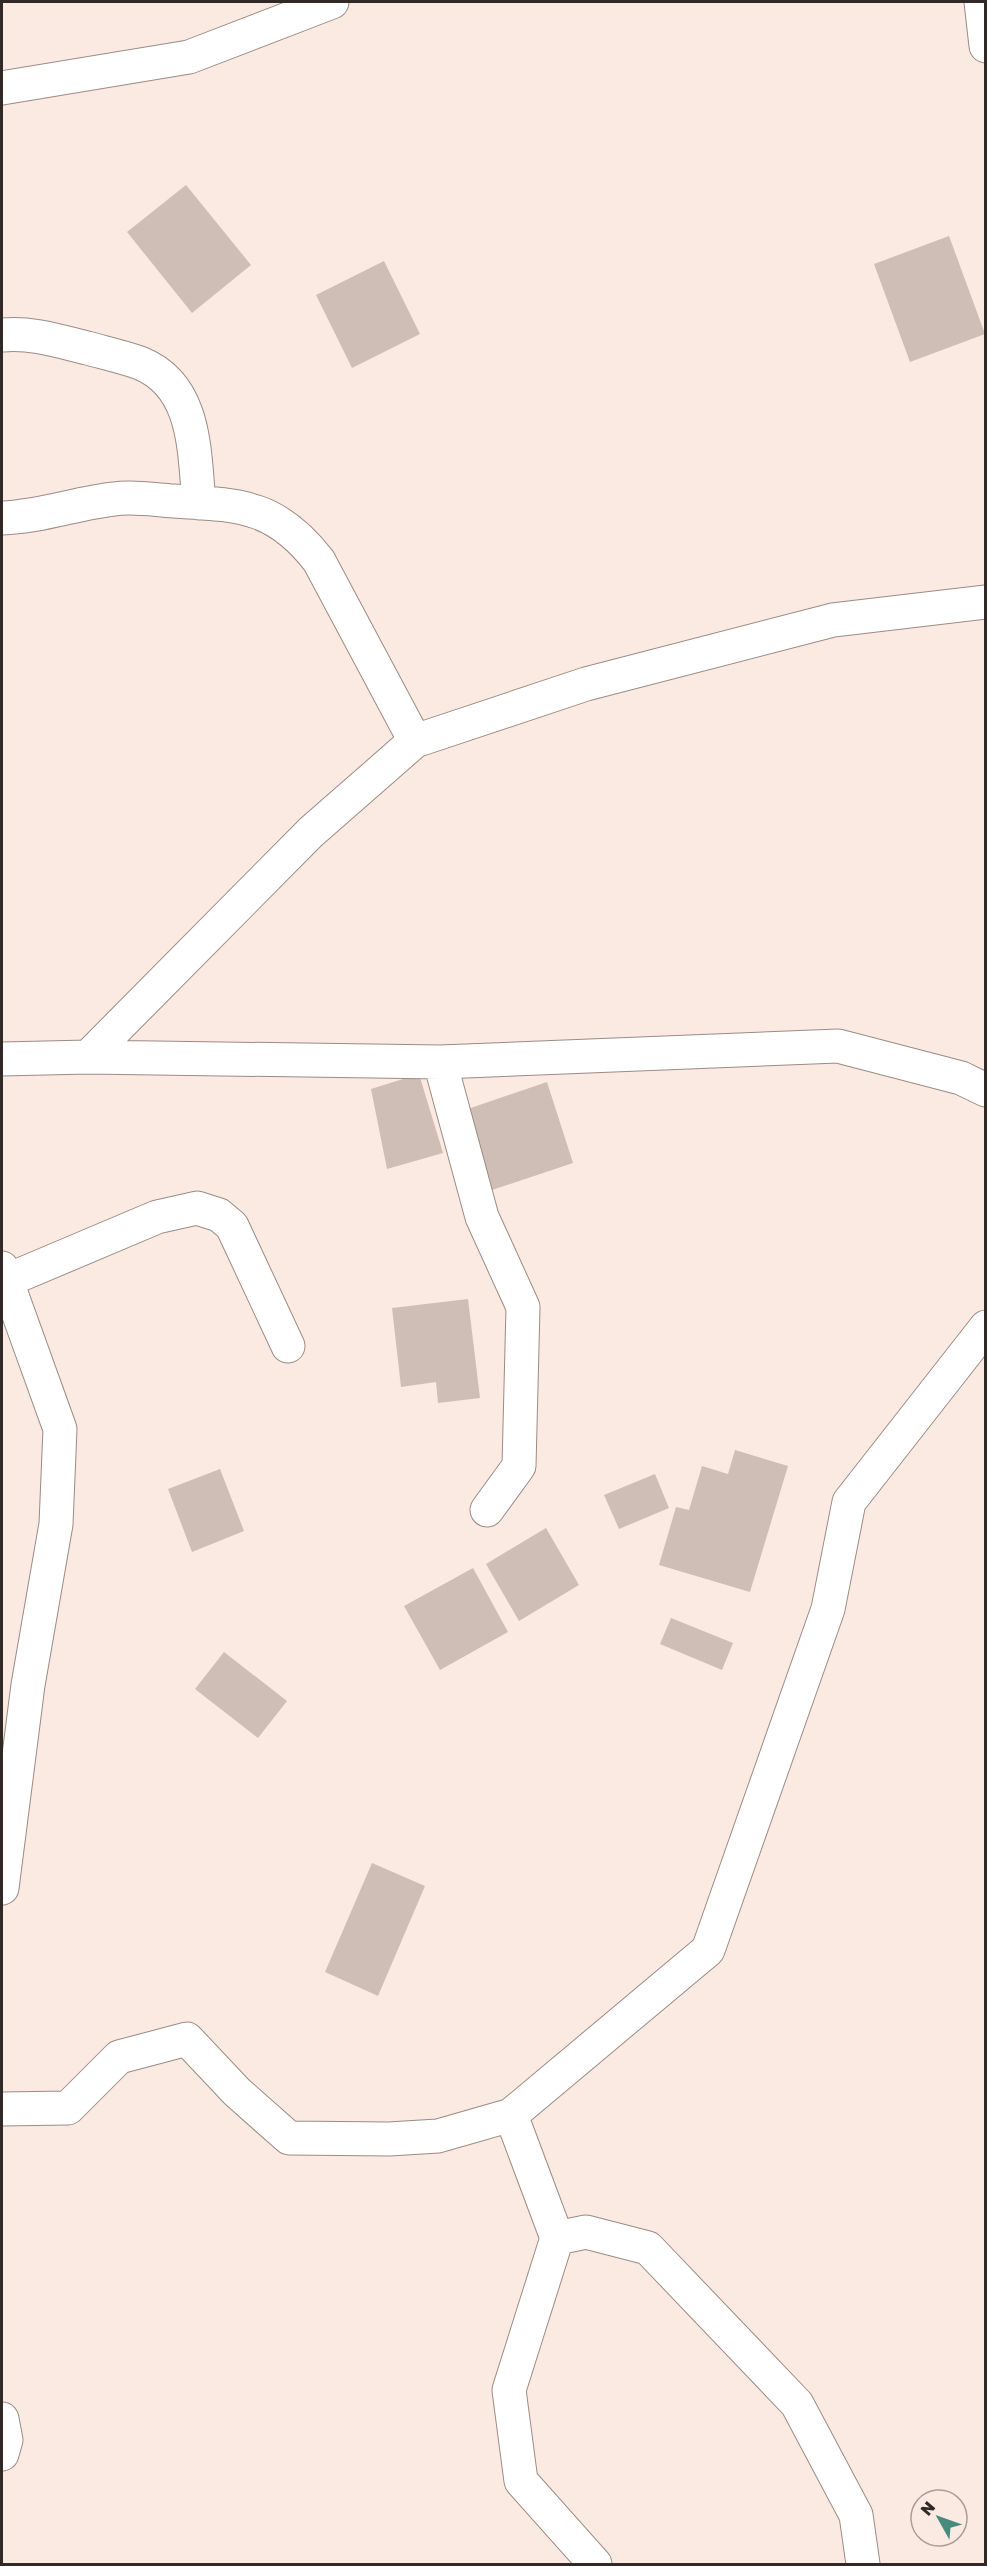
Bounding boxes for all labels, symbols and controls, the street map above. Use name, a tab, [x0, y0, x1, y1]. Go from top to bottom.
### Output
north arrow	[909, 2488, 969, 2548]
text: N	[916, 2497, 939, 2519]

